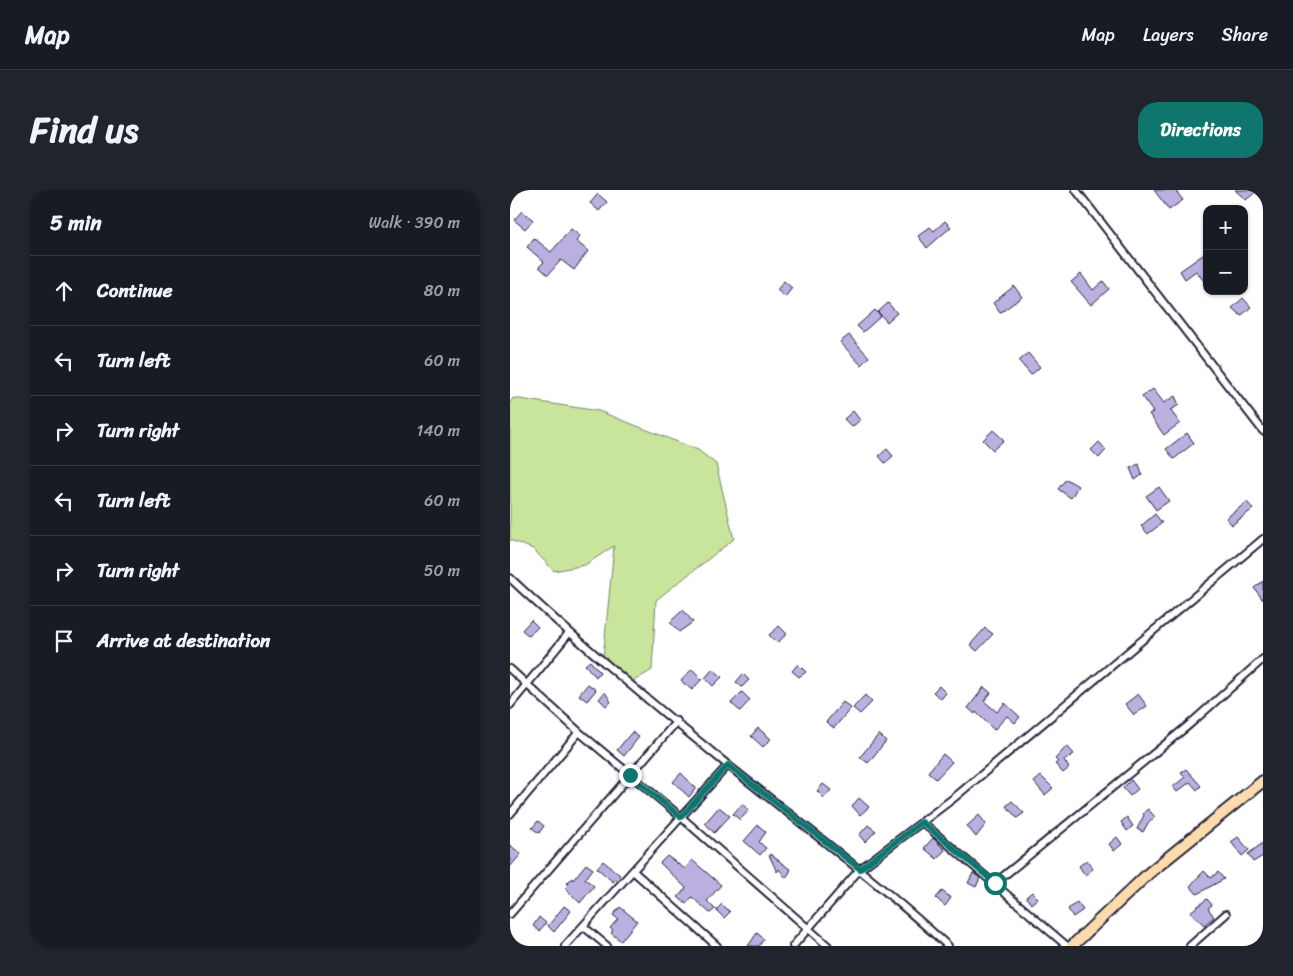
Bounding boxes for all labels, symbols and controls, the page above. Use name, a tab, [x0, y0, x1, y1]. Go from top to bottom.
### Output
text: Map	[25, 14, 69, 56]
text: Map	[1082, 19, 1115, 51]
text: Layers	[1143, 19, 1194, 51]
text: Share	[1222, 19, 1268, 51]
text: Find us	[30, 99, 138, 161]
button: Directions	[1138, 102, 1263, 158]
text: 5 min	[50, 204, 102, 242]
map controls	[1203, 205, 1248, 295]
button: +	[1203, 205, 1248, 250]
text: Walk · 390 m	[369, 208, 460, 237]
button: −	[1203, 250, 1248, 295]
text: Continue	[97, 274, 173, 307]
text: 80 m	[424, 276, 460, 305]
icon: ahead	[50, 277, 78, 305]
text: Turn left	[97, 344, 170, 377]
text: 60 m	[424, 346, 460, 375]
icon: left	[50, 347, 78, 375]
text: Turn right	[97, 414, 179, 447]
text: 140 m	[417, 416, 460, 445]
icon: right	[50, 417, 78, 445]
text: Turn left	[97, 484, 170, 517]
text: 60 m	[424, 486, 460, 515]
icon: left	[50, 487, 78, 515]
text: Turn right	[97, 554, 179, 587]
text: 50 m	[424, 556, 460, 585]
icon: right	[50, 557, 78, 585]
text: Arrive at destination	[97, 624, 270, 657]
icon: arrive	[50, 627, 78, 655]
route end	[619, 764, 642, 787]
route start	[984, 872, 1007, 895]

